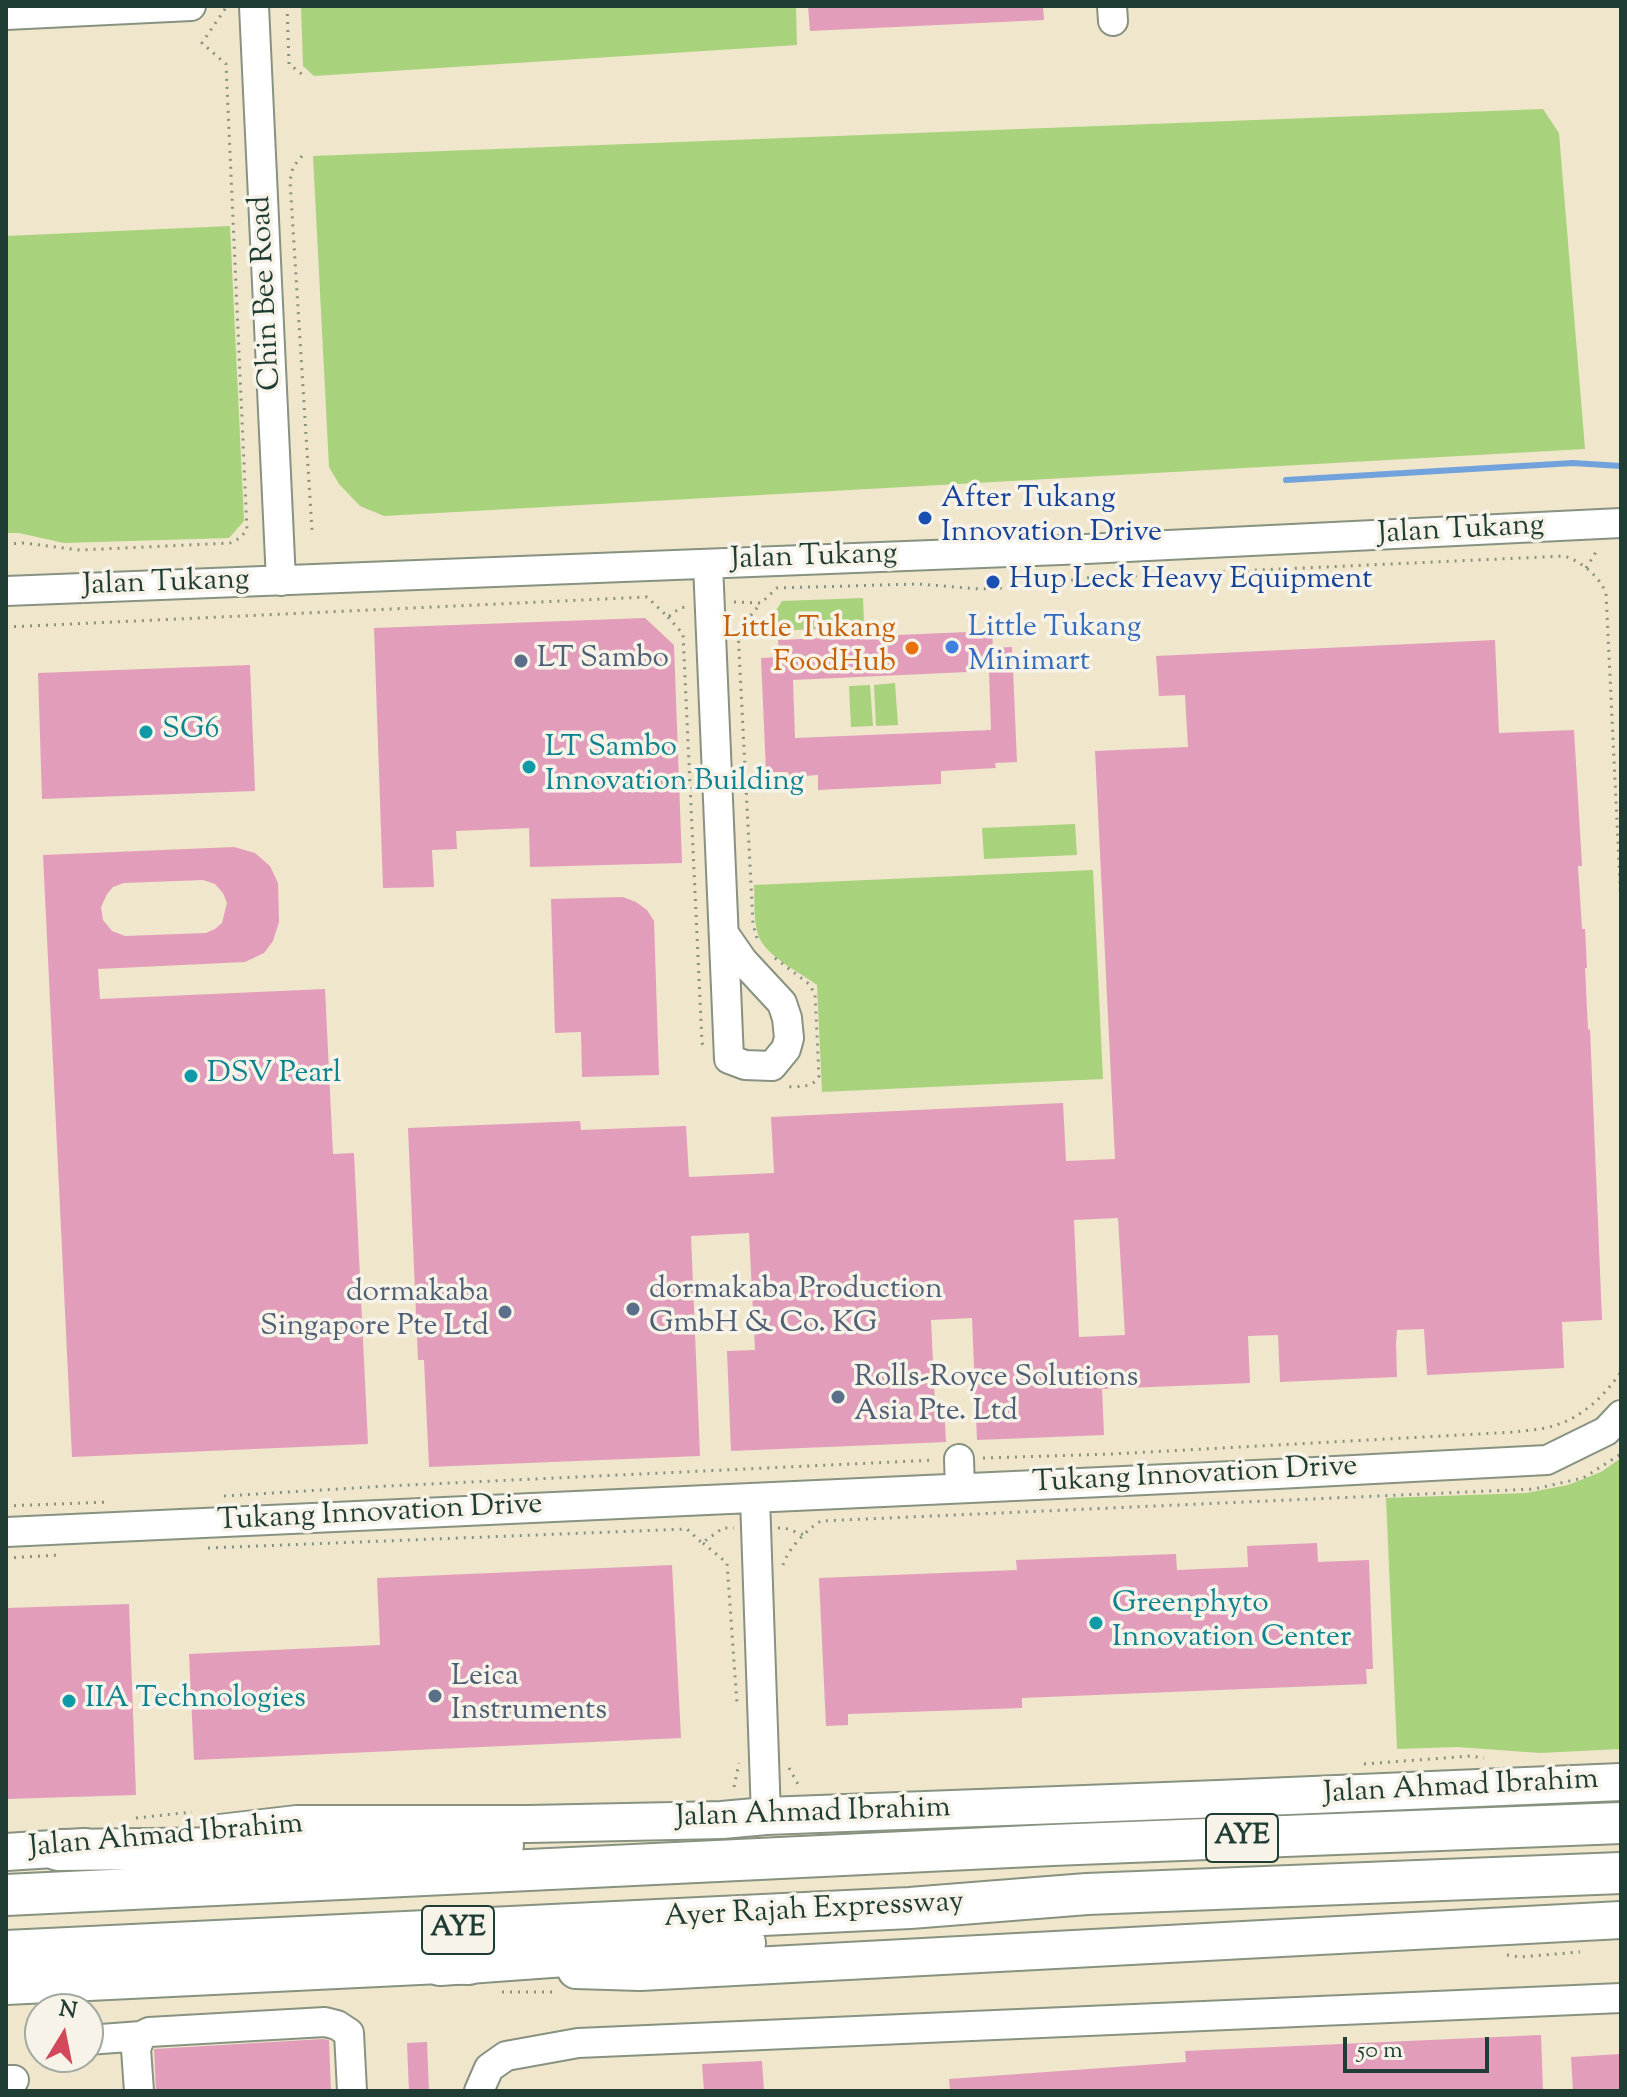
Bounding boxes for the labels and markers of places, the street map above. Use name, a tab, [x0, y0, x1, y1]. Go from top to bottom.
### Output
place label: After Tukang Innovation Drive	[941, 483, 1162, 554]
marker: After Tukang Innovation Drive	[916, 509, 934, 527]
place label: Hup Leck Heavy Equipment	[1009, 564, 1372, 600]
marker: Hup Leck Heavy Equipment	[984, 573, 1002, 591]
place label: Little Tukang Minimart	[968, 612, 1141, 682]
place label: Little Tukang FoodHub	[723, 613, 896, 684]
marker: Little Tukang Minimart	[943, 638, 961, 656]
marker: Little Tukang FoodHub	[903, 639, 921, 657]
place label: LT Sambo	[537, 643, 669, 679]
marker: LT Sambo	[512, 652, 530, 670]
place label: SG6	[162, 714, 219, 750]
marker: SG6	[137, 723, 155, 741]
place label: LT Sambo Innovation Building	[545, 732, 804, 802]
marker: LT Sambo Innovation Building	[520, 758, 538, 776]
place label: DSV Pearl	[207, 1058, 341, 1094]
marker: DSV Pearl	[182, 1067, 200, 1085]
place label: dormakaba Production GmbH & Co. KG	[649, 1274, 943, 1344]
place label: dormakaba Singapore Pte Ltd	[260, 1277, 489, 1348]
marker: dormakaba Production GmbH & Co. KG	[624, 1300, 642, 1318]
marker: dormakaba Singapore Pte Ltd	[496, 1303, 514, 1321]
place label: Rolls-Royce Solutions Asia Pte. Ltd	[854, 1362, 1138, 1432]
marker: Rolls-Royce Solutions Asia Pte. Ltd	[829, 1388, 847, 1406]
place label: Greenphyto Innovation Center	[1112, 1588, 1351, 1658]
marker: Greenphyto Innovation Center	[1087, 1614, 1105, 1632]
place label: Leica Instruments	[451, 1661, 607, 1732]
place label: IIA Technologies	[85, 1683, 306, 1719]
marker: Leica Instruments	[426, 1687, 444, 1705]
marker: IIA Technologies	[60, 1692, 78, 1710]

